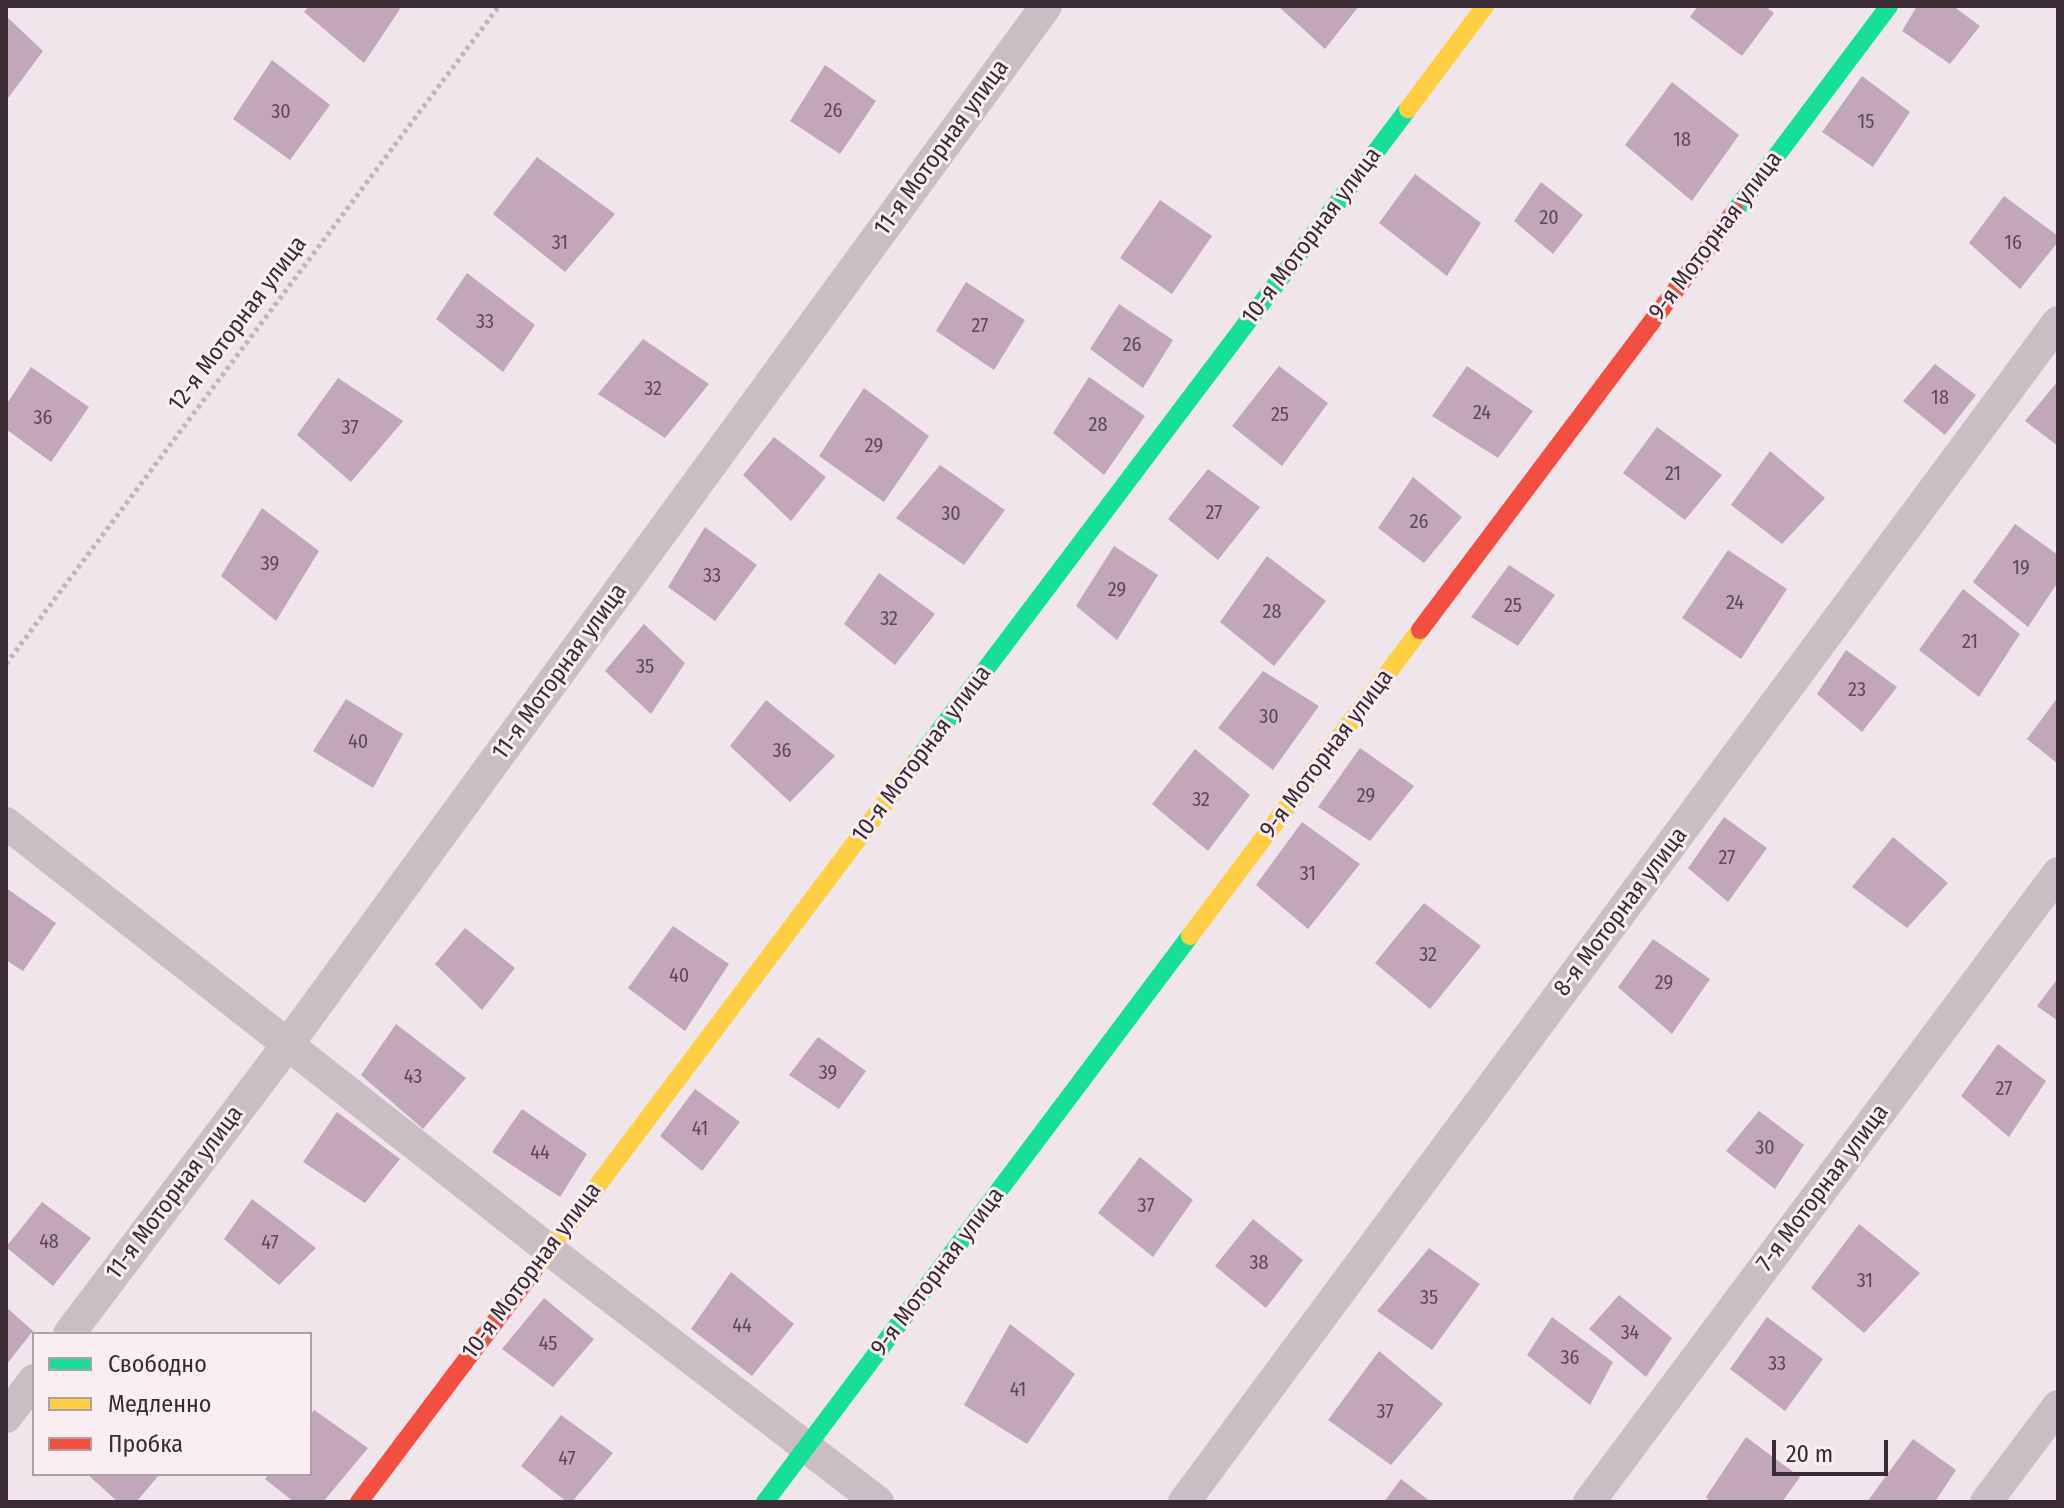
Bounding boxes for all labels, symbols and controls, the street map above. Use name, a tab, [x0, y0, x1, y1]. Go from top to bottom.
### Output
street label: 11-я Моторная улица	[869, 54, 1015, 242]
house number: 26	[824, 99, 842, 123]
house number: 30	[271, 100, 291, 124]
house number: 15	[1858, 110, 1874, 134]
house number: 18	[1673, 128, 1691, 152]
street label: 10-я Моторная улица	[1236, 142, 1388, 330]
street label: 9-я Моторная улица	[1643, 146, 1789, 326]
house number: 20	[1539, 206, 1559, 230]
street label: 12-я Моторная улица	[163, 231, 313, 417]
house number: 31	[552, 231, 568, 255]
house number: 16	[2004, 231, 2022, 255]
house number: 33	[476, 310, 494, 334]
house number: 27	[972, 314, 988, 338]
house number: 26	[1123, 333, 1141, 357]
house number: 32	[644, 377, 662, 401]
house number: 18	[1931, 386, 1949, 410]
house number: 24	[1473, 401, 1491, 425]
house number: 25	[1271, 403, 1289, 427]
house number: 36	[34, 406, 52, 430]
house number: 28	[1089, 413, 1107, 437]
house number: 37	[341, 416, 359, 440]
house number: 29	[865, 434, 883, 458]
house number: 21	[1665, 462, 1681, 486]
house number: 27	[1206, 501, 1222, 525]
house number: 30	[941, 502, 961, 526]
house number: 26	[1410, 510, 1428, 534]
house number: 39	[261, 552, 279, 576]
house number: 19	[2012, 556, 2030, 580]
house number: 33	[703, 564, 721, 588]
street label: 11-я Моторная улица	[487, 578, 633, 766]
house number: 29	[1108, 578, 1126, 602]
house number: 24	[1726, 591, 1744, 615]
house number: 25	[1504, 594, 1522, 618]
house number: 28	[1263, 600, 1281, 624]
house number: 32	[880, 607, 898, 631]
house number: 21	[1962, 630, 1978, 654]
house number: 35	[636, 655, 654, 679]
street label: 10-я Моторная улица	[846, 660, 998, 848]
street label: 9-я Моторная улица	[1254, 664, 1400, 844]
house number: 23	[1848, 678, 1866, 702]
house number: 30	[1259, 705, 1279, 729]
house number: 40	[348, 730, 368, 754]
house number: 36	[773, 739, 791, 763]
house number: 29	[1357, 784, 1375, 808]
house number: 32	[1192, 788, 1210, 812]
street label: 8-я Моторная улица	[1548, 822, 1694, 1002]
house number: 27	[1719, 846, 1735, 870]
house number: 31	[1300, 862, 1316, 886]
house number: 32	[1419, 943, 1437, 967]
house number: 40	[669, 964, 689, 988]
house number: 29	[1655, 971, 1673, 995]
house number: 39	[819, 1061, 837, 1085]
house number: 43	[404, 1065, 422, 1089]
house number: 27	[1996, 1077, 2012, 1101]
street label: 7-я Моторная улица	[1751, 1099, 1895, 1277]
street label: 11-я Моторная улица	[100, 1100, 250, 1286]
house number: 41	[692, 1117, 708, 1141]
house number: 30	[1755, 1136, 1775, 1160]
house number: 44	[530, 1141, 550, 1165]
street label: 10-я Моторная улица	[456, 1177, 608, 1365]
street label: 9-я Моторная улица	[865, 1182, 1011, 1362]
house number: 37	[1137, 1194, 1155, 1218]
house number: 48	[39, 1230, 59, 1254]
house number: 47	[261, 1231, 279, 1255]
house number: 38	[1249, 1251, 1269, 1275]
house number: 31	[1857, 1269, 1873, 1293]
house number: 35	[1420, 1286, 1438, 1310]
house number: 44	[732, 1314, 752, 1338]
house number: 34	[1621, 1321, 1639, 1345]
legend	[32, 1332, 312, 1476]
house number: 45	[539, 1332, 557, 1356]
house number: 36	[1561, 1346, 1579, 1370]
text: Свободно	[108, 1350, 207, 1378]
house number: 33	[1768, 1352, 1786, 1376]
house number: 41	[1010, 1378, 1026, 1402]
text: Медленно	[108, 1390, 211, 1418]
house number: 37	[1376, 1400, 1394, 1424]
scale bar	[1776, 1424, 1892, 1474]
text: Пробка	[108, 1430, 183, 1458]
text: 20 m	[1786, 1440, 1833, 1468]
house number: 47	[558, 1447, 576, 1471]

